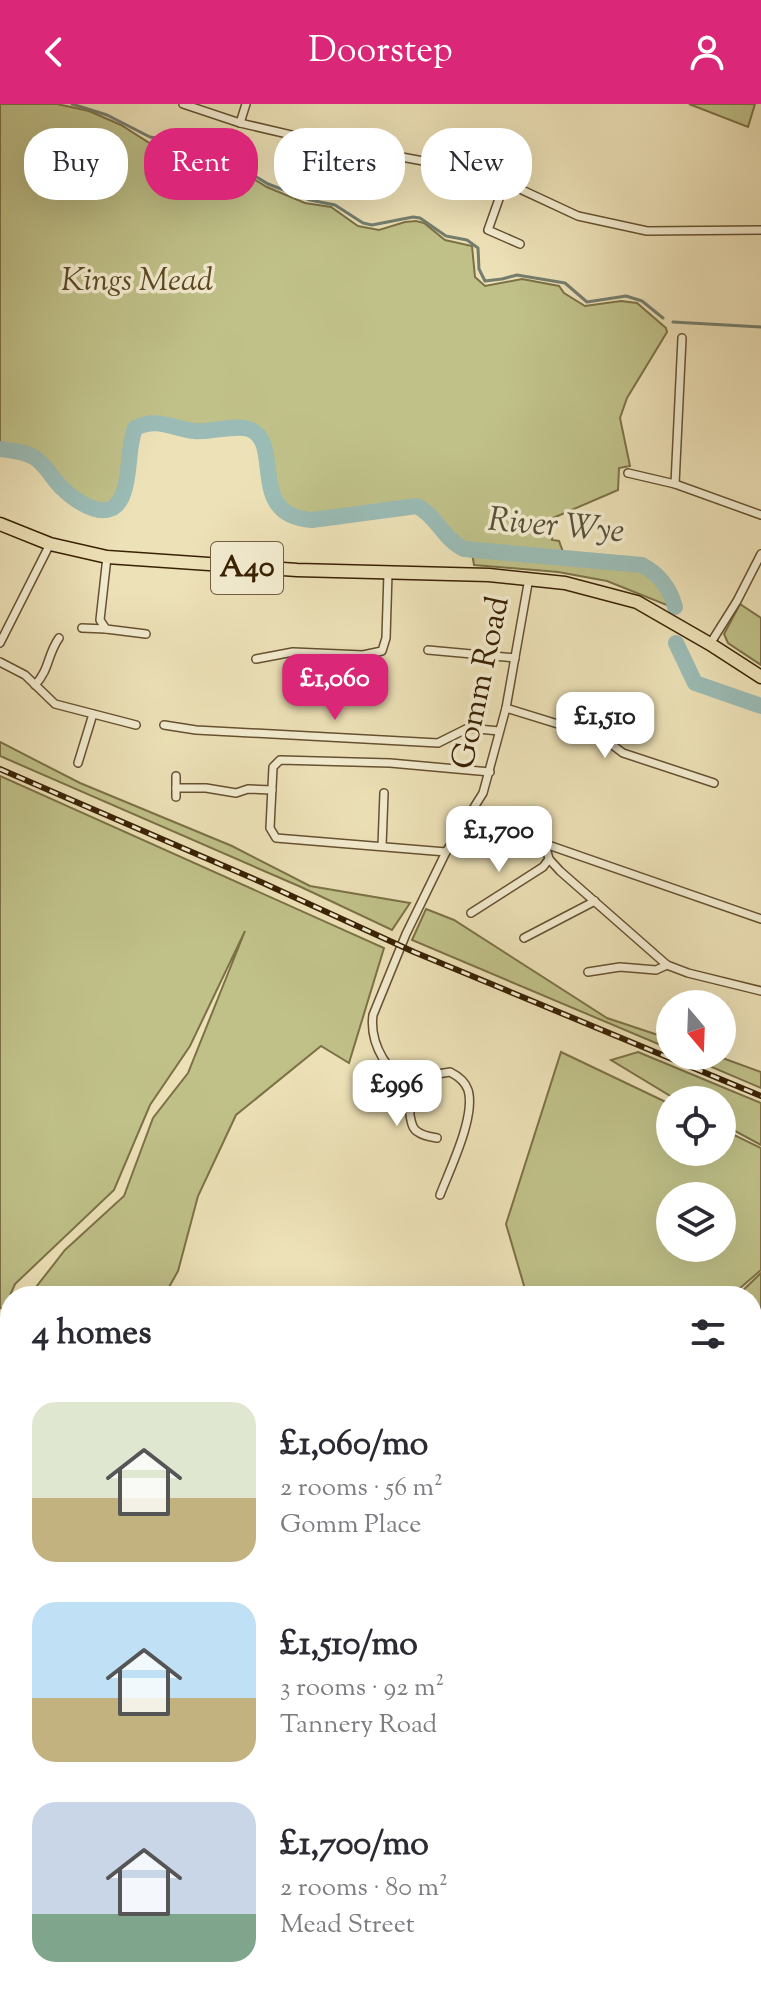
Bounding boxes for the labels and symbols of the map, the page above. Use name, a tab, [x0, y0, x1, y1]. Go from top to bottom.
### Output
park label: Kings Mead	[61, 259, 213, 305]
water label: River Wye	[486, 497, 626, 557]
road number: A40	[211, 542, 283, 594]
street label: Gomm Road	[441, 592, 523, 774]
pin: £1,060	[270, 654, 400, 722]
pin: £1,510	[540, 692, 670, 760]
pin: £1,700	[434, 806, 564, 874]
north arrow	[656, 990, 736, 1070]
pin: £996	[350, 1060, 444, 1128]

